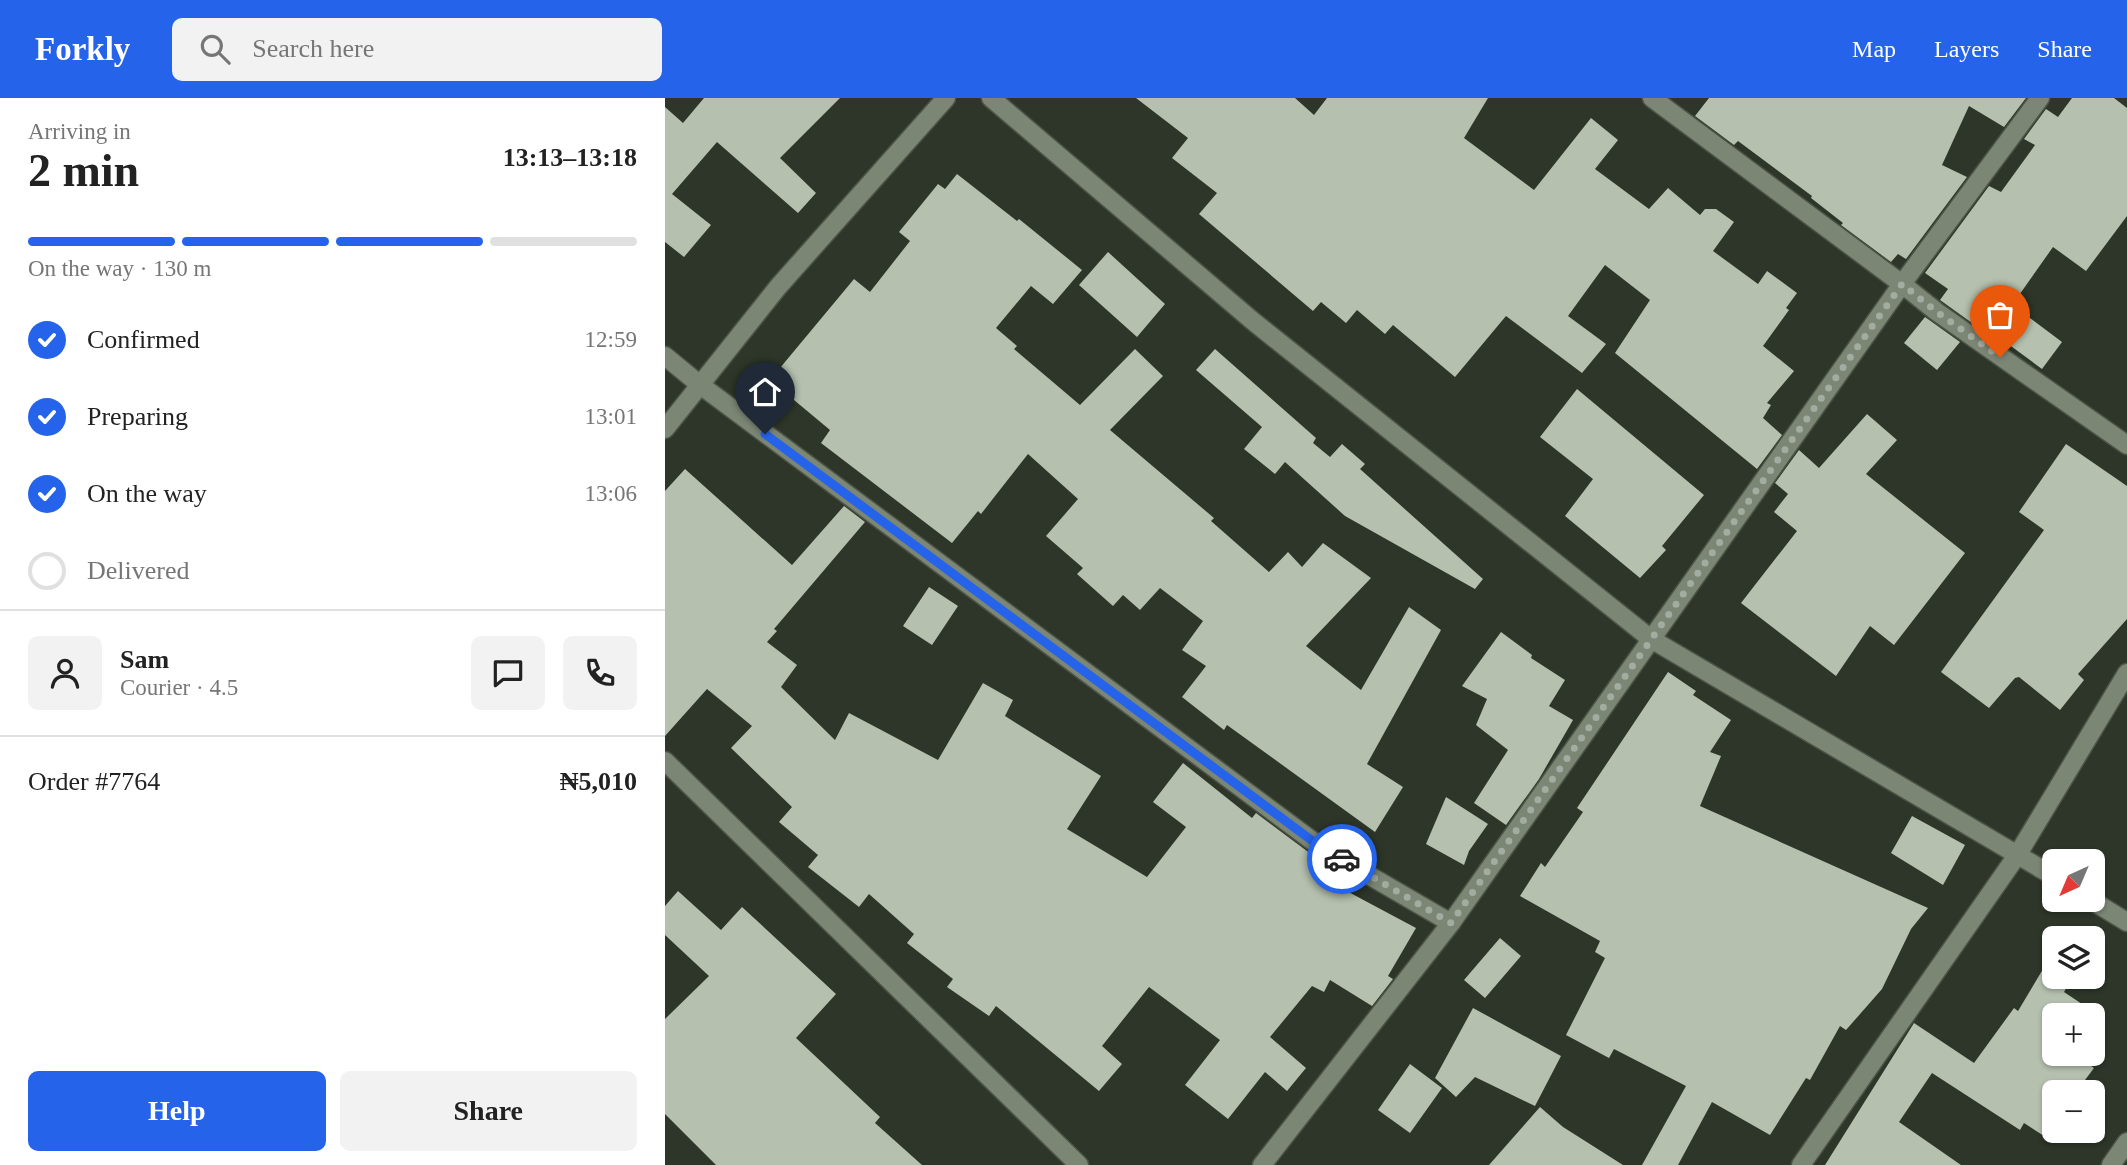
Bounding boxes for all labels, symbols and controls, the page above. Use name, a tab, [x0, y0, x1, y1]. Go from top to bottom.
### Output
search box	[172, 18, 662, 81]
icon: search	[196, 30, 234, 68]
text: Forkly	[35, 31, 130, 67]
text: Search here	[252, 34, 374, 63]
text: Map	[1852, 36, 1896, 62]
text: Layers	[1934, 36, 1999, 62]
text: Share	[2037, 36, 2092, 62]
text: Arriving in	[28, 119, 131, 144]
text: 13:13–13:18	[503, 143, 637, 172]
text: 2 min	[28, 145, 139, 196]
text: On the way · 130 m	[28, 256, 211, 281]
pin	[1970, 285, 2030, 357]
icon: bag	[1981, 296, 2019, 334]
icon: check	[28, 321, 66, 359]
text: Confirmed	[87, 325, 200, 354]
text: 12:59	[585, 327, 637, 352]
pin	[735, 362, 795, 434]
icon: home	[746, 373, 784, 411]
icon: check	[28, 398, 66, 436]
text: Preparing	[87, 402, 188, 431]
text: 13:01	[585, 404, 637, 429]
icon: check	[28, 475, 66, 513]
text: On the way	[87, 479, 207, 508]
text: 13:06	[585, 481, 637, 506]
text: Delivered	[87, 556, 190, 585]
button: person	[28, 636, 102, 710]
button: chat	[471, 636, 545, 710]
button: phone	[563, 636, 637, 710]
text: Sam	[120, 645, 169, 674]
text: Courier · 4.5	[120, 675, 238, 700]
text: Order #7764	[28, 767, 160, 796]
text: ₦5,010	[560, 767, 637, 796]
courier	[1307, 824, 1377, 894]
icon: car	[1323, 840, 1361, 878]
north arrow	[2042, 849, 2105, 912]
map controls	[2042, 849, 2105, 1143]
button: layers	[2042, 926, 2105, 989]
button: +	[2042, 1003, 2105, 1066]
button: Help	[28, 1071, 326, 1151]
button: Share	[340, 1071, 637, 1151]
button: −	[2042, 1080, 2105, 1143]

